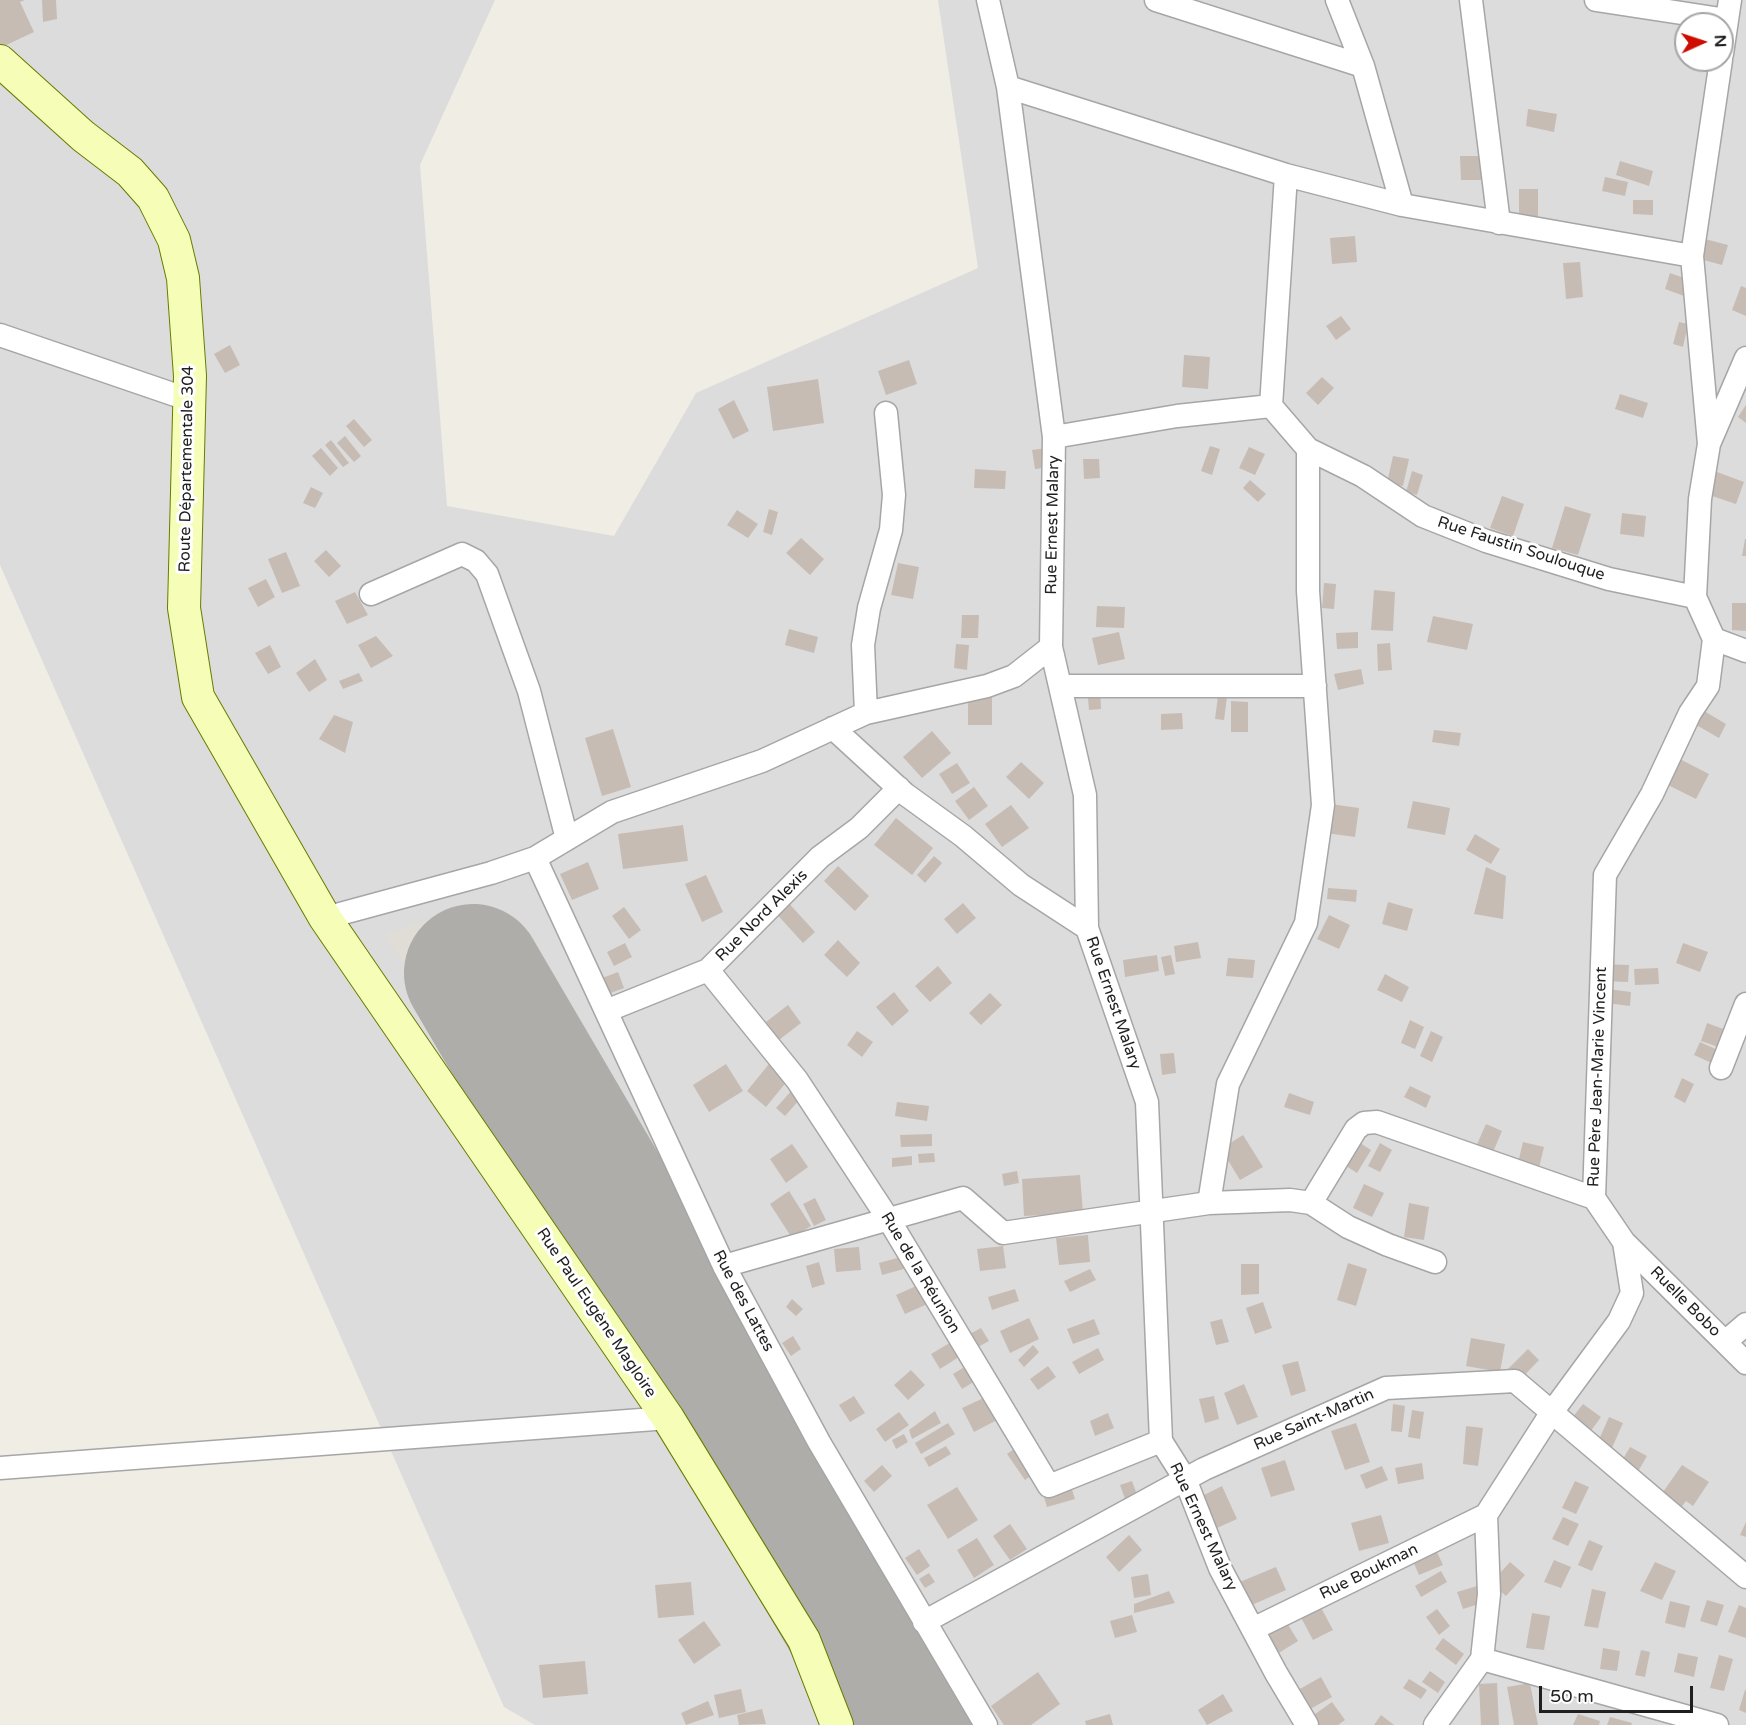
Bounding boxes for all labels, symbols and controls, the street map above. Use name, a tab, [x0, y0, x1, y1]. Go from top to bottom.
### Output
north arrow	[1674, 12, 1734, 72]
text: N	[1710, 34, 1730, 48]
street label: Route Départementale 304	[176, 365, 198, 573]
street label: Rue Ernest Malary	[1042, 455, 1064, 595]
street label: Rue Faustin Soulouque	[1435, 513, 1607, 585]
street label: Rue Nord Alexis	[712, 866, 812, 966]
street label: Rue Ernest Malary	[1081, 934, 1145, 1072]
street label: Rue Père Jean-Marie Vincent	[1585, 967, 1611, 1187]
street label: Rue de la Réunion	[876, 1209, 964, 1337]
street label: Rue Paul Eugène Magloire	[532, 1225, 660, 1401]
street label: Rue des Lattes	[708, 1247, 778, 1355]
street label: Ruelle Bobo	[1646, 1263, 1724, 1341]
street label: Rue Saint-Martin	[1251, 1385, 1377, 1455]
street label: Rue Ernest Malary	[1165, 1460, 1241, 1594]
street label: Rue Boukman	[1317, 1540, 1421, 1604]
scale bar	[1542, 1674, 1696, 1712]
text: 50 m	[1550, 1685, 1594, 1707]

